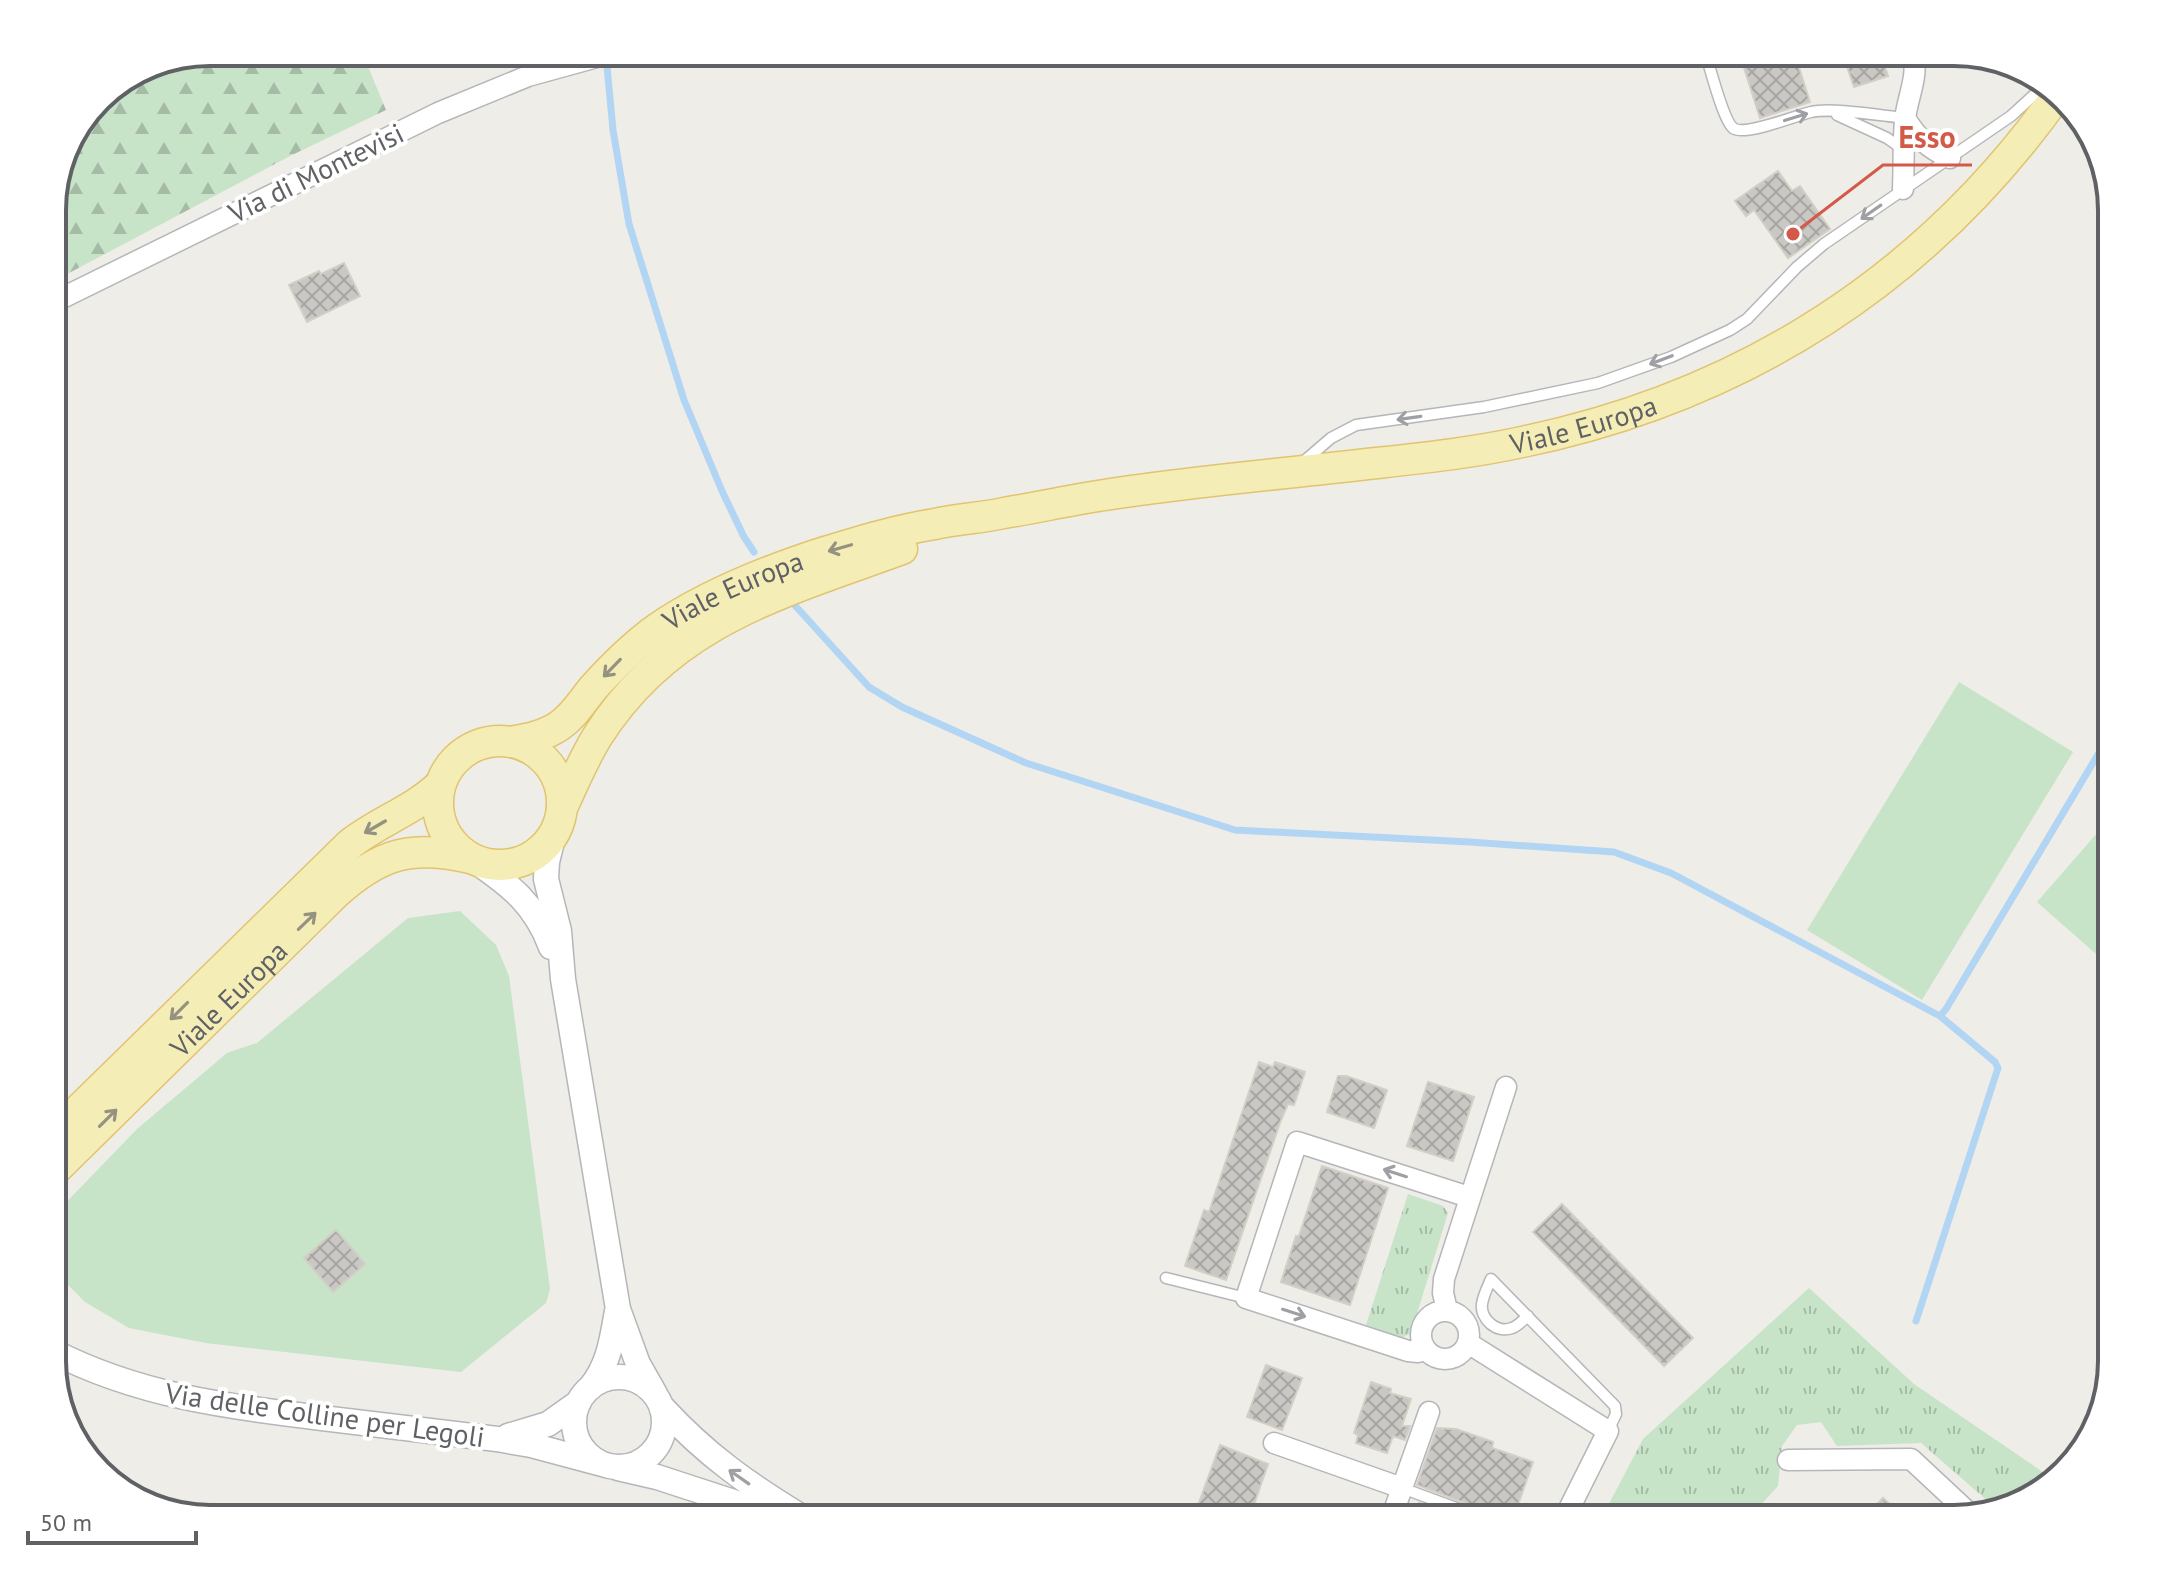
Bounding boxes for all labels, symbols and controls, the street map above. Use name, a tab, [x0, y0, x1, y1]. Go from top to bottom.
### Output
one-way arrow	[1782, 108, 1808, 123]
callout: Esso	[1883, 111, 1972, 165]
street label: Via di Montevisi	[221, 114, 409, 231]
text: Esso	[1898, 117, 1956, 156]
one-way arrow	[1861, 204, 1883, 220]
one-way arrow	[1650, 354, 1674, 368]
street label: Viale Europa	[1505, 386, 1662, 462]
one-way arrow	[1397, 411, 1422, 426]
one-way arrow	[827, 541, 853, 556]
street label: Viale Europa	[654, 542, 808, 639]
one-way arrow	[603, 658, 622, 678]
one-way arrow	[364, 819, 387, 835]
one-way arrow	[297, 912, 316, 931]
street label: Viale Europa	[161, 932, 295, 1065]
one-way arrow	[170, 1001, 189, 1020]
one-way arrow	[98, 1109, 117, 1128]
one-way arrow	[1382, 1165, 1408, 1180]
one-way arrow	[1282, 1307, 1307, 1322]
street label: Via delle Colline per Legoli	[162, 1374, 487, 1455]
one-way arrow	[729, 1469, 751, 1485]
scale bar	[28, 1495, 196, 1545]
text: 50 m	[40, 1507, 92, 1538]

